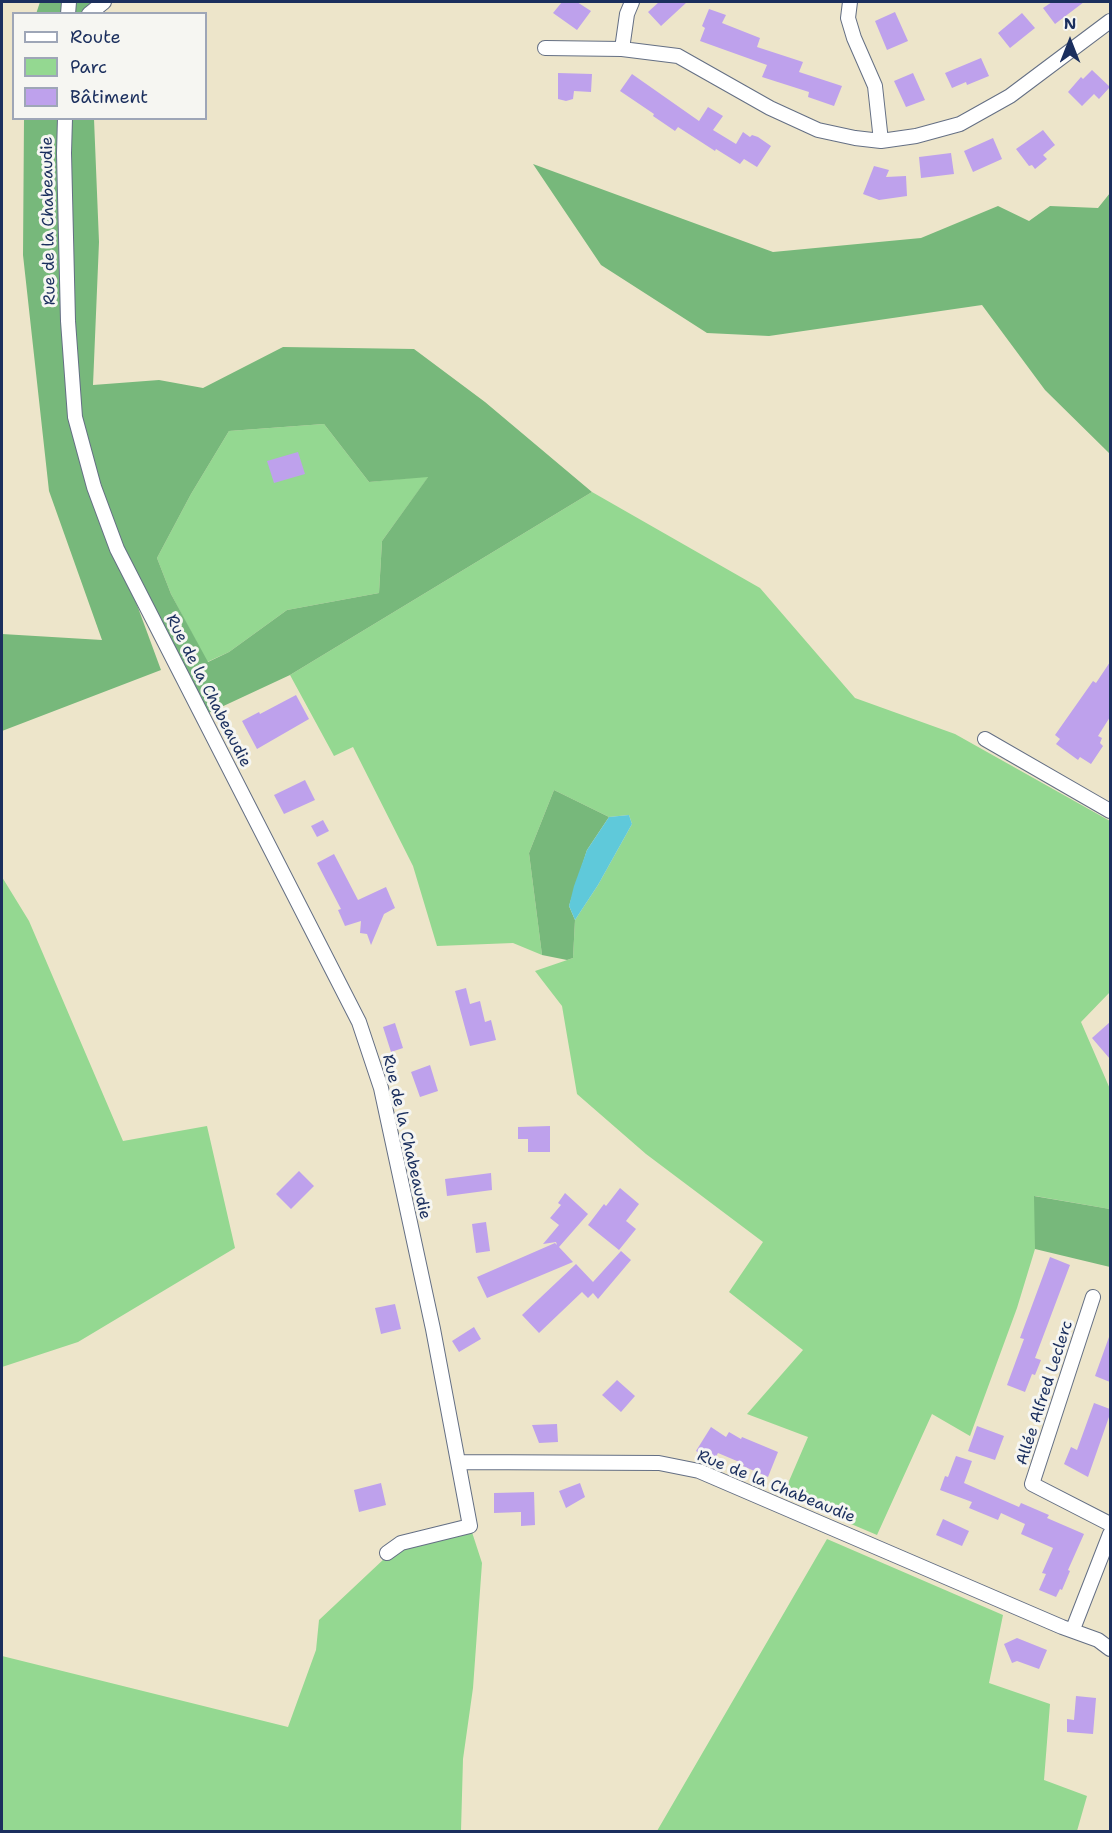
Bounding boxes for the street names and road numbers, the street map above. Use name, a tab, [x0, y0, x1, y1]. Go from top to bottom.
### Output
street label: Rue de la Chabeaudie	[38, 136, 60, 306]
street label: Rue de la Chabeaudie	[161, 611, 255, 771]
street label: Rue de la Chabeaudie	[378, 1053, 434, 1221]
street label: Allée Alfred Leclerc	[1013, 1318, 1077, 1468]
street label: Rue de la Chabeaudie	[694, 1446, 858, 1528]

